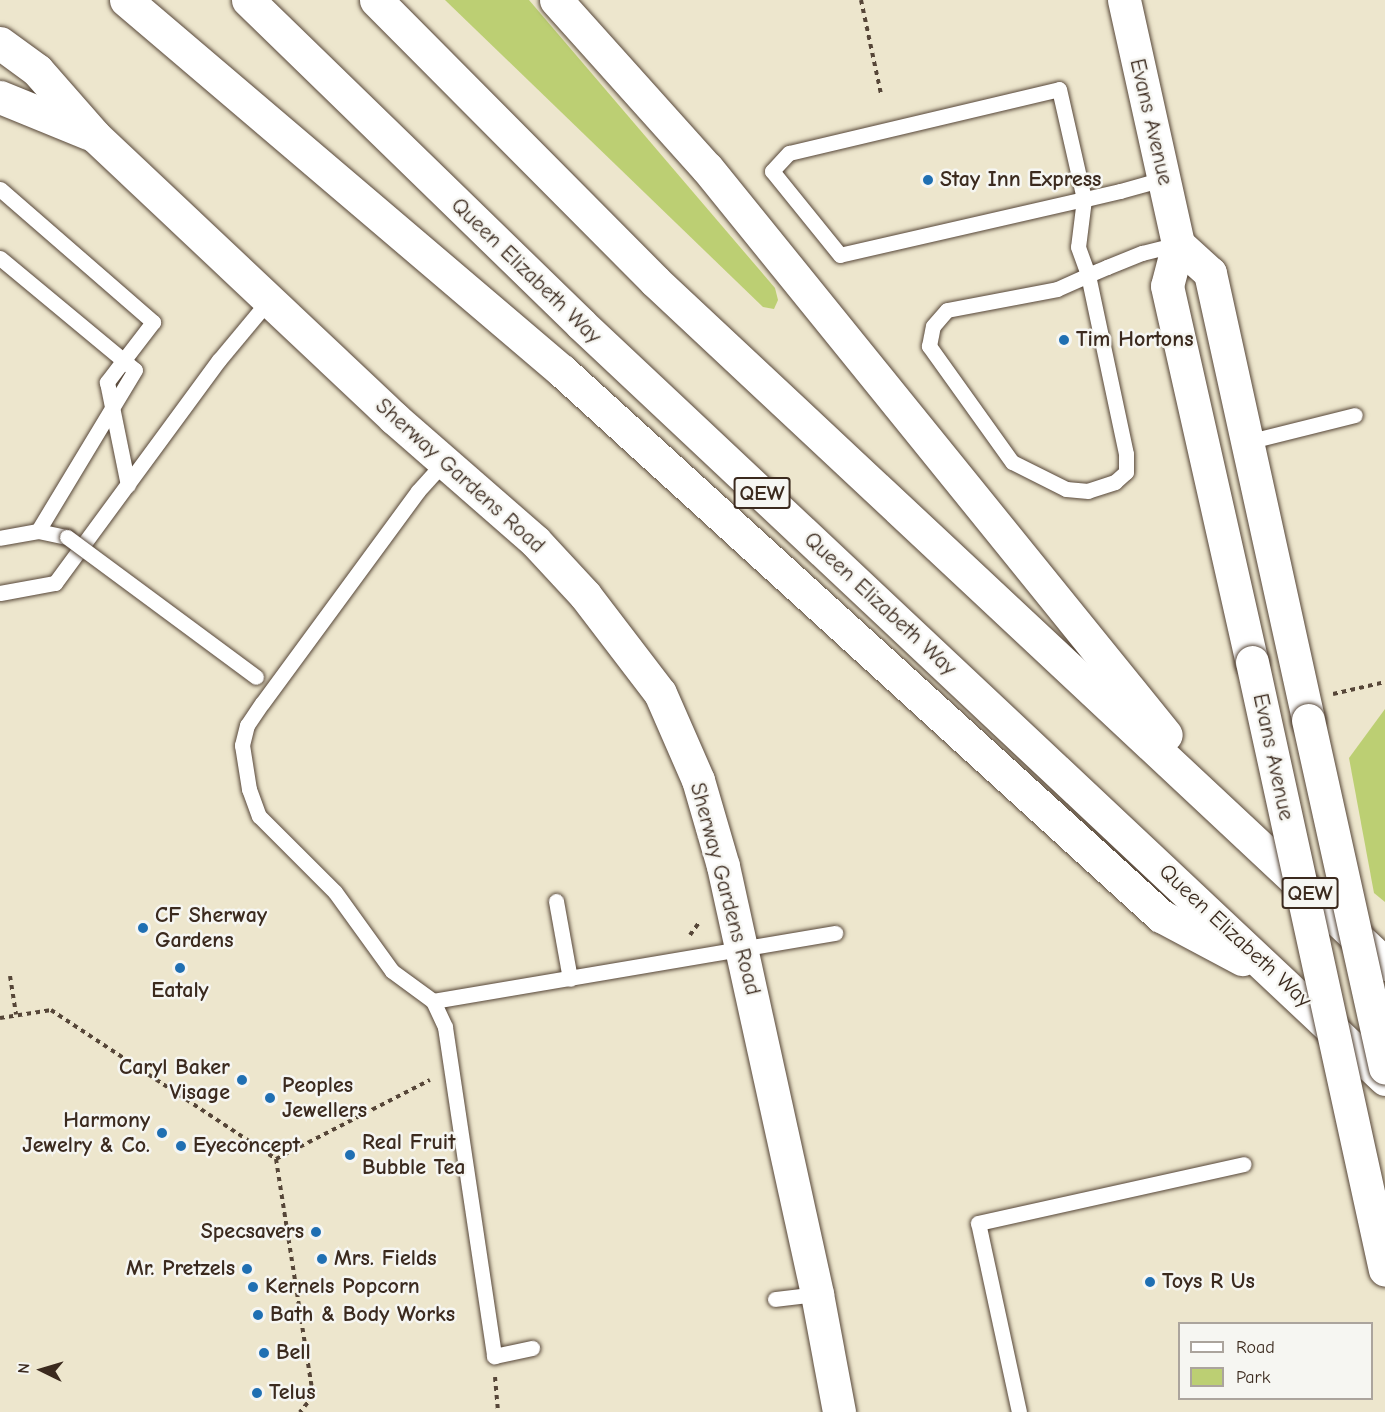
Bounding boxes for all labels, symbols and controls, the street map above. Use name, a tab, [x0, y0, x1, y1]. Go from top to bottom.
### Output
street label: Evans Avenue	[1124, 56, 1178, 188]
place label: Stay Inn Express	[940, 167, 1101, 193]
marker: Stay Inn Express	[921, 173, 935, 187]
street label: Queen Elizabeth Way	[445, 192, 607, 350]
place label: Tim Hortons	[1076, 327, 1194, 353]
marker: Tim Hortons	[1057, 333, 1071, 347]
street label: Sherway Gardens Road	[370, 393, 550, 559]
road number: QEW	[734, 475, 790, 511]
street label: Queen Elizabeth Way	[798, 527, 962, 681]
street label: Evans Avenue	[1247, 691, 1299, 823]
street label: Sherway Gardens Road	[684, 780, 766, 998]
street label: Queen Elizabeth Way	[1153, 859, 1317, 1013]
road number: QEW	[1282, 875, 1338, 911]
place label: CF Sherway Gardens	[155, 902, 267, 954]
marker: CF Sherway Gardens	[136, 921, 150, 935]
marker: Eataly	[173, 961, 187, 975]
place label: Eataly	[151, 978, 209, 1004]
place label: Caryl Baker Visage	[119, 1054, 230, 1106]
place label: Peoples Jewellers	[282, 1072, 367, 1124]
marker: Caryl Baker Visage	[235, 1073, 249, 1087]
marker: Peoples Jewellers	[263, 1091, 277, 1105]
place label: Harmony Jewelry & Co.	[22, 1107, 150, 1158]
marker: Harmony Jewelry & Co.	[155, 1126, 169, 1140]
place label: Real Fruit Bubble Tea	[362, 1129, 466, 1180]
place label: Eyeconcept	[193, 1133, 300, 1159]
marker: Eyeconcept	[174, 1139, 188, 1153]
marker: Real Fruit Bubble Tea	[343, 1148, 357, 1162]
place label: Specsavers	[201, 1219, 304, 1245]
marker: Specsavers	[309, 1225, 323, 1239]
place label: Mrs. Fields	[334, 1246, 437, 1272]
marker: Mrs. Fields	[315, 1252, 329, 1266]
place label: Mr. Pretzels	[126, 1256, 235, 1282]
marker: Mr. Pretzels	[240, 1262, 254, 1276]
place label: Toys R Us	[1162, 1269, 1255, 1295]
place label: Kernels Popcorn	[265, 1274, 420, 1300]
marker: Toys R Us	[1143, 1275, 1157, 1289]
marker: Kernels Popcorn	[246, 1280, 260, 1294]
place label: Bath & Body Works	[270, 1302, 455, 1328]
marker: Bath & Body Works	[251, 1308, 265, 1322]
legend	[1178, 1322, 1373, 1400]
text: Road	[1236, 1337, 1275, 1358]
north arrow	[12, 1340, 72, 1400]
place label: Bell	[276, 1340, 311, 1366]
marker: Bell	[257, 1346, 271, 1360]
text: N	[15, 1362, 33, 1374]
text: Park	[1236, 1367, 1270, 1388]
place label: Telus	[269, 1380, 316, 1406]
marker: Telus	[250, 1386, 264, 1400]

